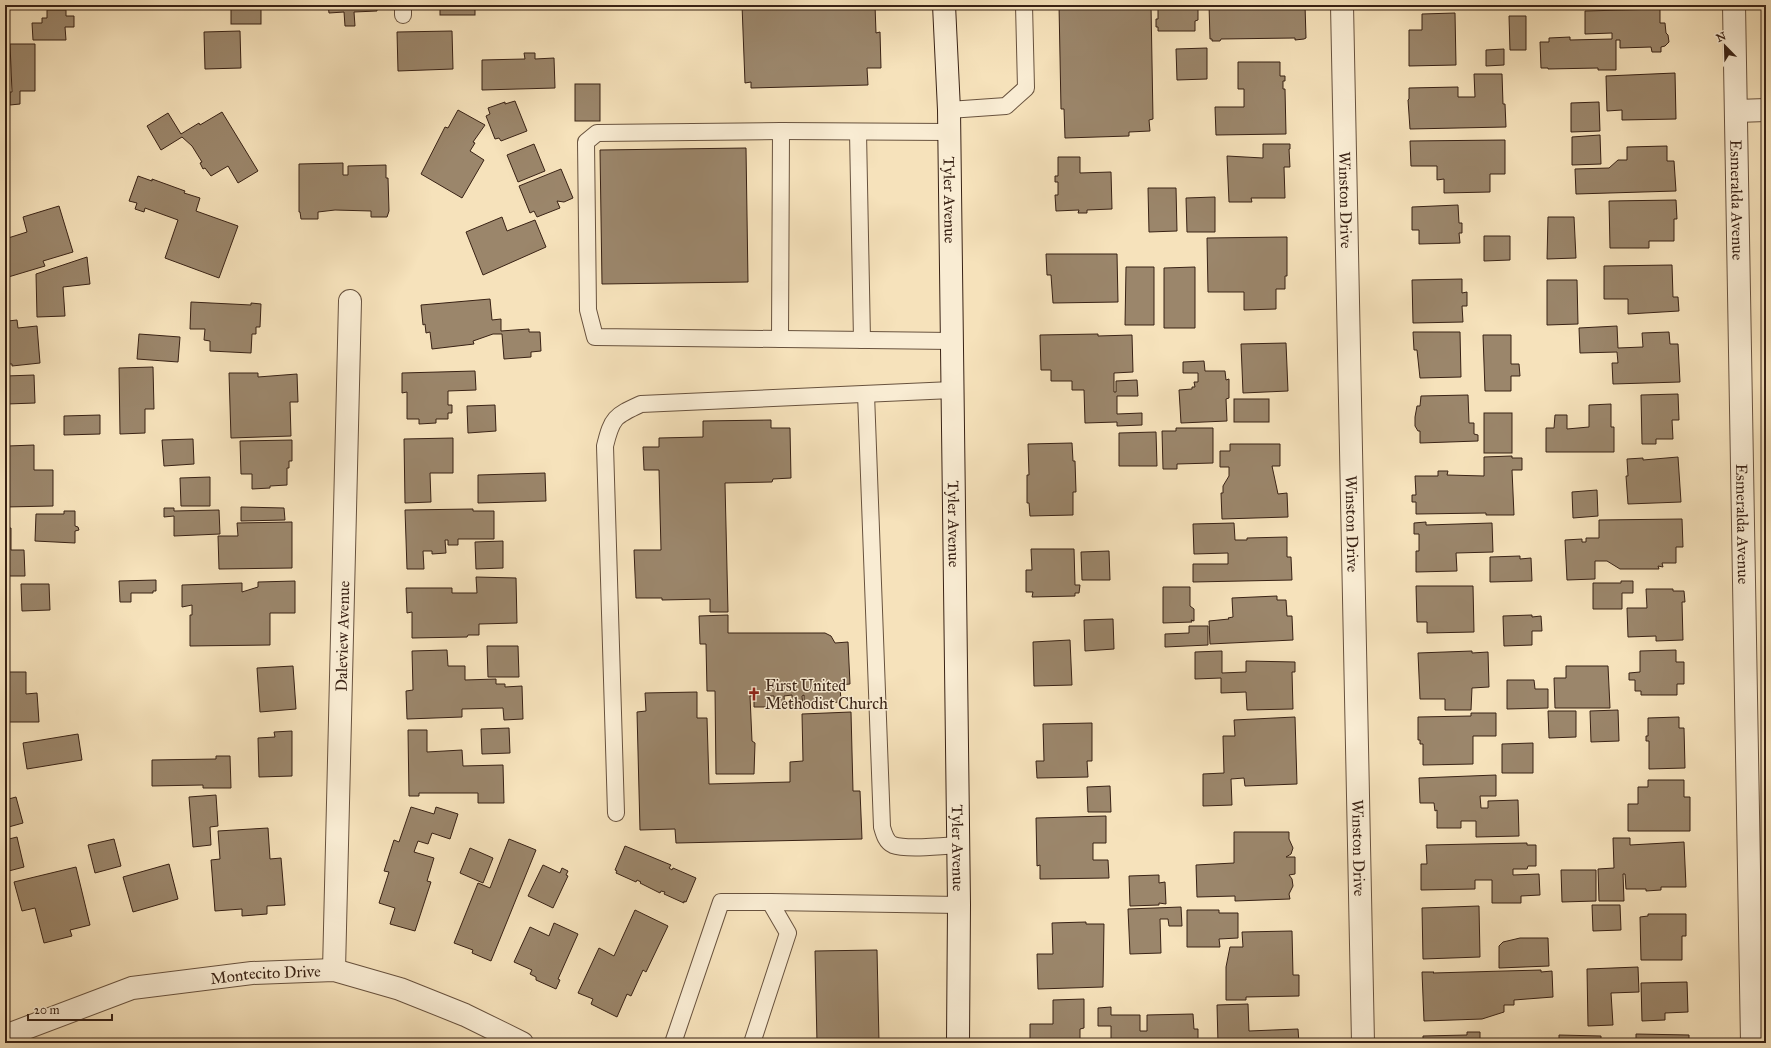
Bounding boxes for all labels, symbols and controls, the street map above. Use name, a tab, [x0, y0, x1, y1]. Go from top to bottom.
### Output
north arrow	[1705, 26, 1745, 66]
text: N	[1714, 29, 1729, 45]
street label: Esmeralda Avenue	[1726, 139, 1747, 261]
street label: Winston Drive	[1335, 151, 1356, 249]
street label: Tyler Avenue	[940, 156, 960, 244]
street label: Esmeralda Avenue	[1732, 463, 1753, 585]
street label: Winston Drive	[1342, 475, 1362, 573]
street label: Tyler Avenue	[944, 480, 964, 568]
street label: Daleview Avenue	[332, 580, 353, 692]
place label: First United Methodist Church	[765, 676, 888, 713]
church icon: First United Methodist Church	[746, 686, 762, 702]
street label: Winston Drive	[1348, 799, 1369, 897]
street label: Tyler Avenue	[948, 804, 968, 892]
street label: Montecito Drive	[209, 961, 321, 988]
scale bar	[28, 996, 112, 1022]
text: 20 m	[34, 1003, 60, 1017]

